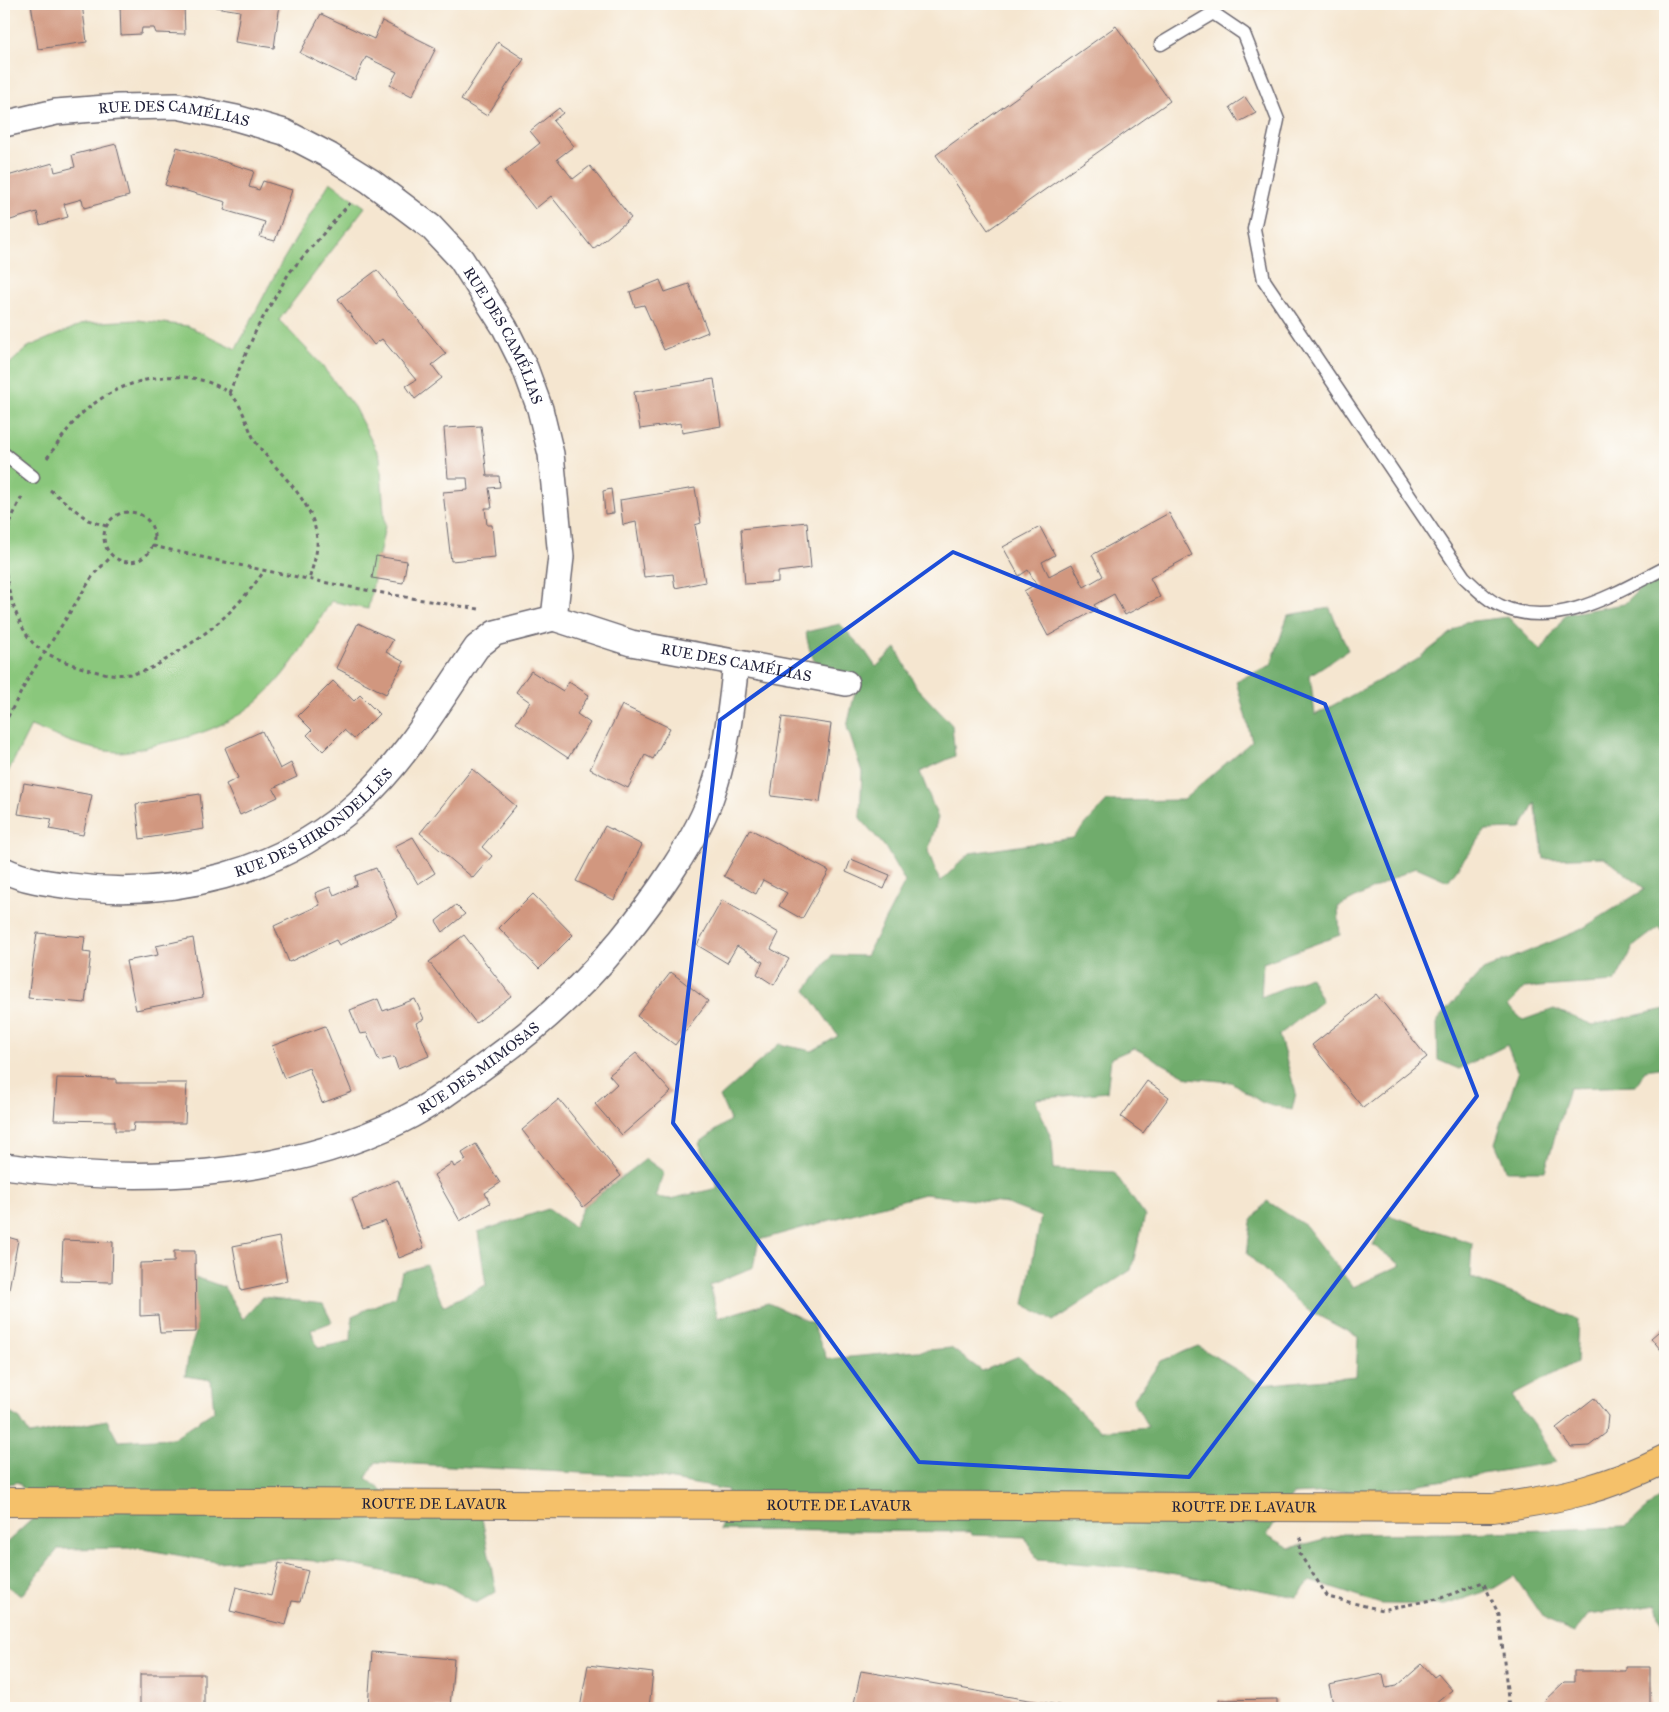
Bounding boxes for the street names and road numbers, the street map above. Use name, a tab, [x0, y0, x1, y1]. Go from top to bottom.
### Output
street label: RUE DES CAMÉLIAS	[97, 97, 252, 130]
street label: RUE DES CAMÉLIAS	[460, 264, 546, 407]
street label: RUE DES CAMÉLIAS	[659, 640, 813, 685]
street label: RUE DES HIRONDELLES	[232, 764, 396, 881]
street label: RUE DES MIMOSAS	[414, 1018, 543, 1118]
street label: ROUTE DE LAVAUR	[361, 1494, 507, 1513]
street label: ROUTE DE LAVAUR	[766, 1496, 912, 1515]
street label: ROUTE DE LAVAUR	[1171, 1498, 1317, 1516]

